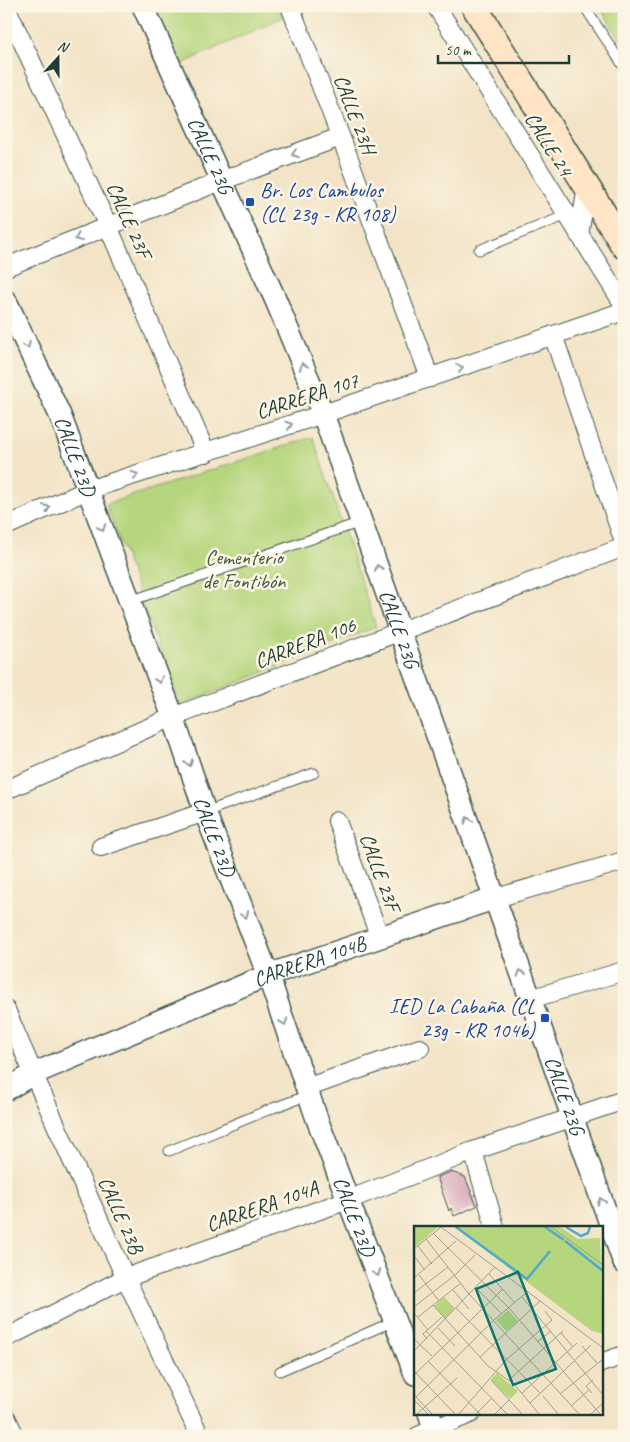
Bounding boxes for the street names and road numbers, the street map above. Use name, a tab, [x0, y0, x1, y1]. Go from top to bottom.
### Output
street label: CALLE 23H	[328, 71, 383, 160]
street label: CALLE 24	[519, 107, 580, 183]
street label: CALLE 23G	[182, 113, 240, 200]
street label: CALLE 23F	[101, 178, 159, 266]
street label: CARRERA 107	[252, 367, 363, 425]
street label: CALLE 23D	[49, 413, 103, 501]
street label: CALLE 23G	[373, 586, 426, 674]
street label: CARRERA 106	[251, 612, 360, 674]
street label: CALLE 23D	[188, 793, 242, 882]
street label: CALLE 23F	[354, 830, 407, 918]
street label: CARRERA 104B	[249, 929, 371, 993]
street label: CALLE 23G	[539, 1053, 591, 1141]
street label: CALLE 23B	[92, 1172, 150, 1260]
street label: CALLE 23D	[327, 1173, 382, 1262]
street label: CARRERA 104A	[203, 1174, 323, 1237]

